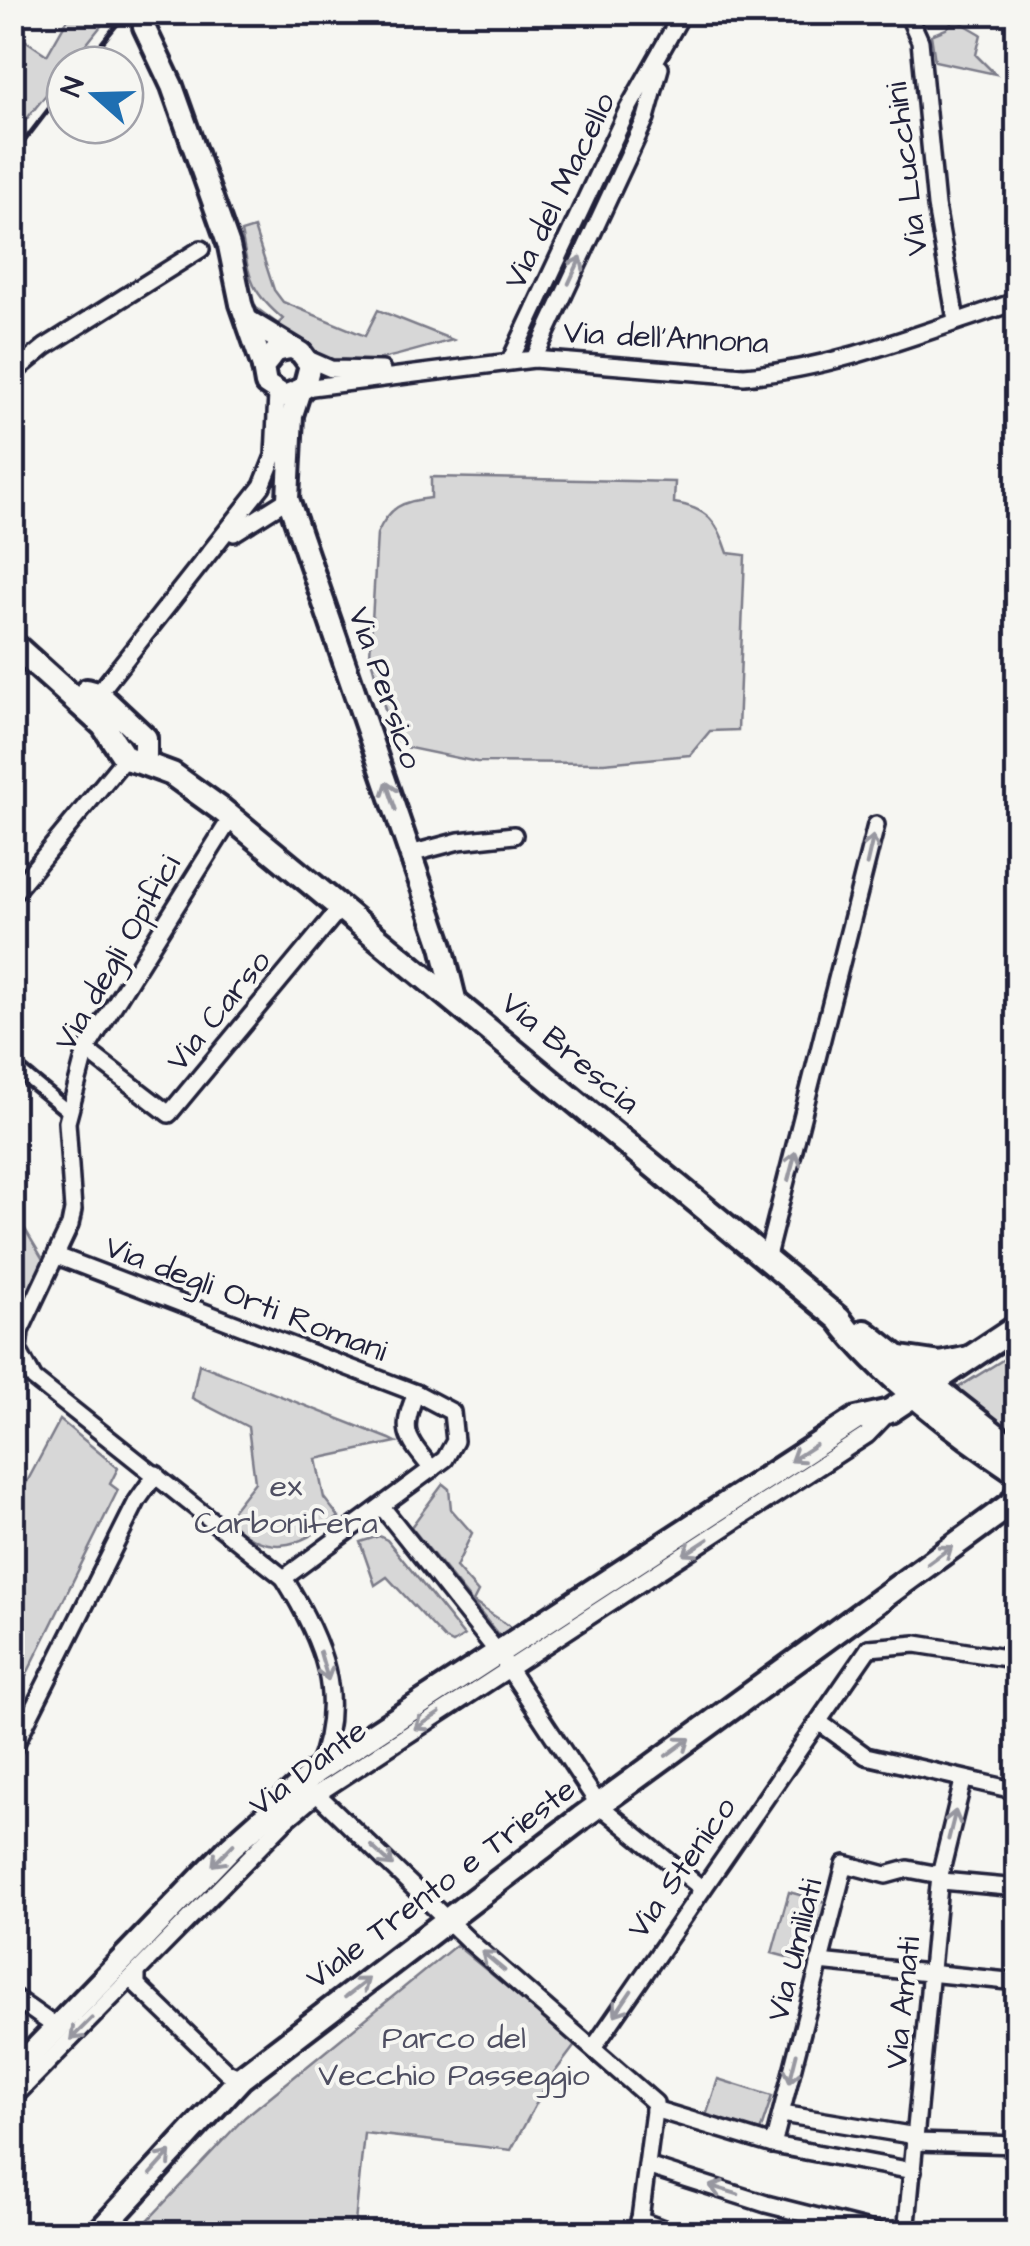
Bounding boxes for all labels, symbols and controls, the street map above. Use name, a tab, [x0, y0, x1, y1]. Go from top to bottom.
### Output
north arrow	[45, 45, 145, 145]
text: N	[52, 72, 94, 102]
street label: Via Lucchini	[874, 80, 940, 258]
street label: Via del Macello	[493, 85, 627, 297]
one-way arrow	[567, 255, 585, 286]
street label: Via dell'Annona	[562, 310, 770, 366]
street label: Via Persico	[336, 601, 434, 775]
one-way arrow	[380, 781, 398, 813]
one-way arrow	[862, 835, 880, 867]
street label: Via degli Opifici	[44, 846, 193, 1059]
street label: Via Carso	[156, 941, 282, 1081]
street label: Via Brescia	[491, 981, 649, 1125]
one-way arrow	[783, 1151, 802, 1182]
street label: Via degli Orti Romani	[98, 1224, 394, 1374]
one-way arrow	[790, 1443, 818, 1464]
park label: ex Carbonifera	[194, 1464, 378, 1546]
one-way arrow	[682, 1536, 710, 1557]
one-way arrow	[926, 1545, 953, 1566]
one-way arrow	[315, 1650, 334, 1681]
street label: Via Dante	[240, 1709, 376, 1827]
one-way arrow	[414, 1711, 442, 1732]
one-way arrow	[664, 1737, 691, 1758]
street label: Viale Trento e Trieste	[297, 1768, 585, 2000]
street label: Via Stenico	[617, 1788, 747, 1948]
one-way arrow	[944, 1810, 963, 1841]
one-way arrow	[212, 1843, 236, 1867]
one-way arrow	[370, 1844, 394, 1868]
street label: Via Umiliati	[756, 1874, 834, 2026]
street label: Via Amati	[874, 1934, 932, 2072]
one-way arrow	[480, 1950, 506, 1972]
one-way arrow	[343, 1978, 369, 2000]
one-way arrow	[613, 1988, 634, 2016]
one-way arrow	[70, 2016, 94, 2040]
park label: Parco del Vecchio Passeggio	[318, 2016, 590, 2098]
one-way arrow	[783, 2052, 802, 2083]
one-way arrow	[149, 2151, 172, 2176]
one-way arrow	[708, 2180, 740, 2198]

